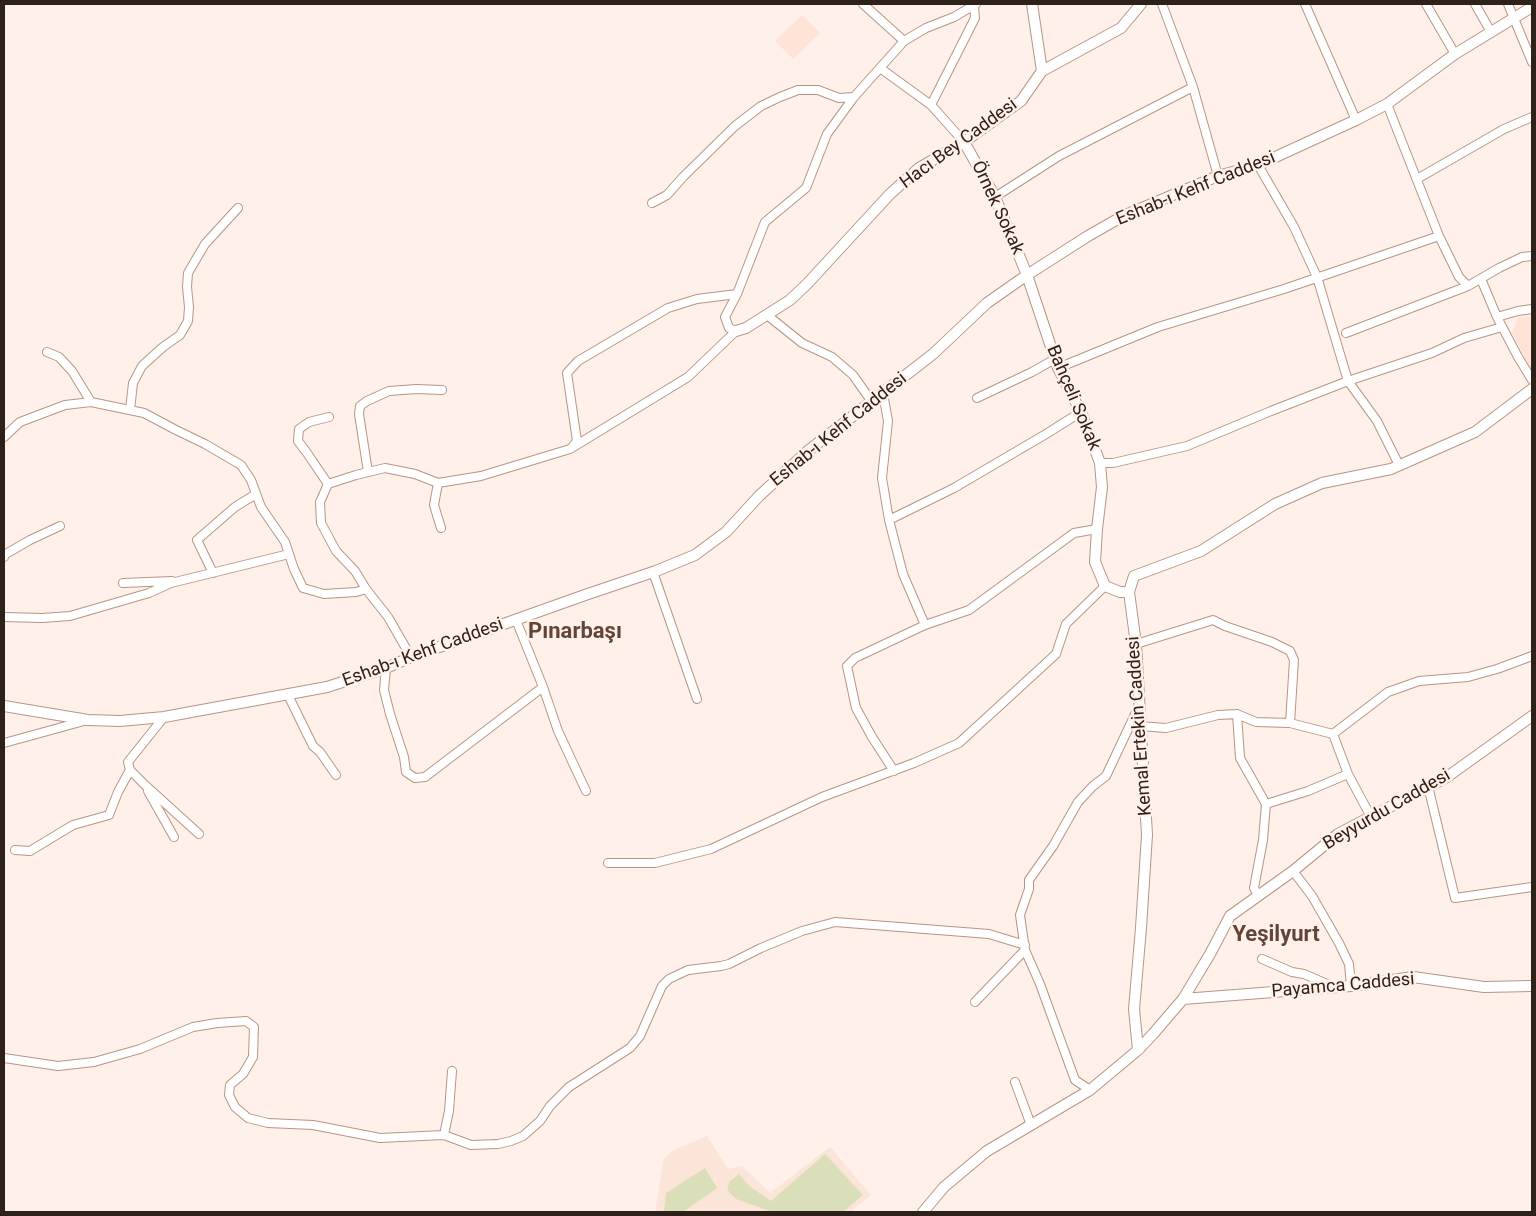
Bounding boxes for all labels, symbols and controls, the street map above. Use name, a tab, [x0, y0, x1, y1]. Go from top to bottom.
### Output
street label: Hacı Bey Caddesi	[896, 94, 1022, 194]
street label: Eshab-ı Kehf Caddesi	[1113, 147, 1279, 231]
street label: Örnek Sokak	[966, 158, 1028, 258]
street label: Bahçeli Sokak	[1041, 342, 1105, 454]
street label: Eshab-ı Kehf Caddesi	[766, 368, 912, 492]
street label: Eshab-ı Kehf Caddesi	[340, 614, 506, 692]
district label: Pınarbaşı	[528, 619, 622, 645]
street label: Kemal Ertekin Caddesi	[1123, 635, 1157, 817]
street label: Beyyurdu Caddesi	[1320, 765, 1454, 855]
district label: Yeşilyurt	[1232, 922, 1320, 948]
street label: Payamca Caddesi	[1271, 969, 1415, 1003]

